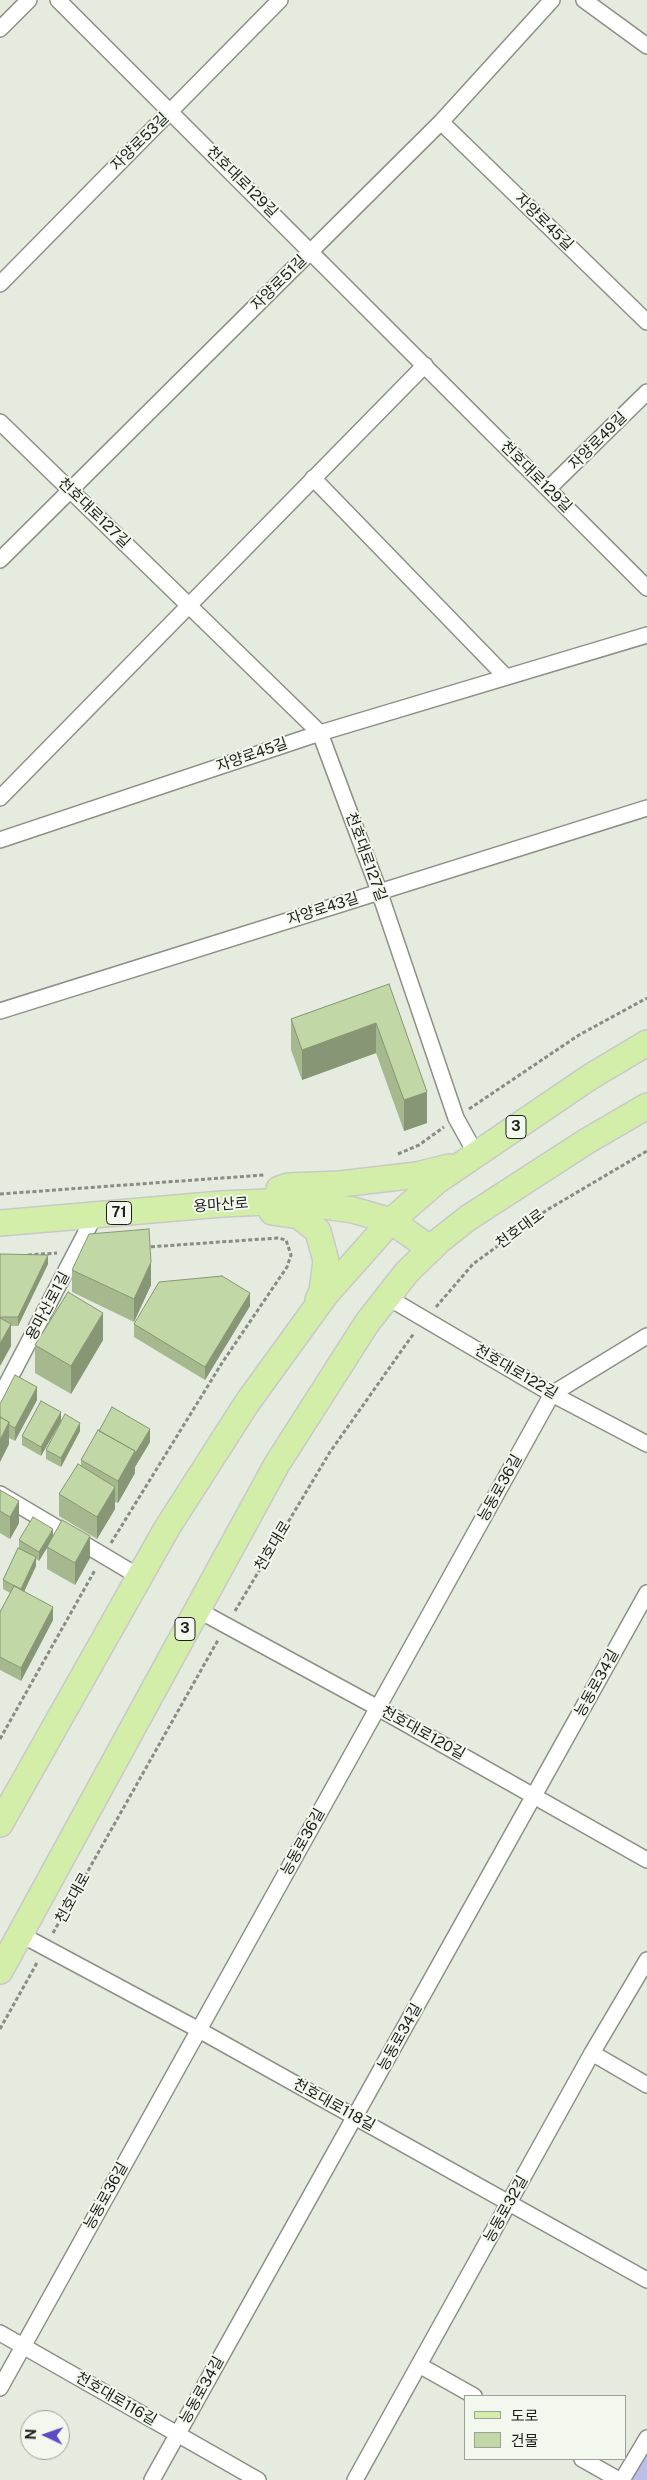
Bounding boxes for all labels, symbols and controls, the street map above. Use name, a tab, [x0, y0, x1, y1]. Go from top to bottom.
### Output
street label: 자양로53길	[107, 109, 173, 175]
street label: 천호대로129길	[203, 143, 281, 221]
street label: 자양로45길	[511, 190, 577, 254]
street label: 자양로51길	[248, 252, 310, 314]
street label: 자양로49길	[565, 408, 631, 474]
street label: 천호대로129길	[497, 438, 575, 516]
street label: 천호대로127길	[54, 474, 134, 552]
street label: 자양로45길	[214, 734, 290, 776]
street label: 천호대로127길	[342, 810, 390, 904]
street label: 자양로43길	[285, 889, 361, 929]
road number: 3	[506, 1116, 526, 1138]
street label: 용마산로	[193, 1194, 249, 1216]
road number: 71	[106, 1202, 132, 1224]
street label: 천호대로	[492, 1205, 548, 1253]
street label: 용마산로1길	[22, 1269, 74, 1343]
street label: 천호대로122길	[471, 1341, 561, 1403]
street label: 능동로36길	[474, 1451, 526, 1525]
street label: 천호대로	[251, 1518, 295, 1574]
road number: 3	[175, 1618, 195, 1640]
street label: 능동로34길	[571, 1646, 623, 1720]
street label: 천호대로120길	[378, 1703, 468, 1763]
street label: 능동로36길	[277, 1805, 329, 1879]
street label: 천호대로	[52, 1869, 94, 1927]
street label: 능동로34길	[374, 2000, 426, 2074]
street label: 천호대로118길	[290, 2075, 378, 2135]
street label: 능동로36길	[80, 2159, 132, 2233]
street label: 능동로32길	[480, 2172, 532, 2246]
street label: 능동로34길	[176, 2353, 228, 2427]
street label: 천호대로116길	[72, 2369, 160, 2429]
legend	[464, 2395, 627, 2460]
text: 도로	[511, 2407, 539, 2424]
north arrow	[20, 2410, 70, 2460]
text: N	[23, 2428, 39, 2440]
text: 건물	[511, 2432, 539, 2449]

